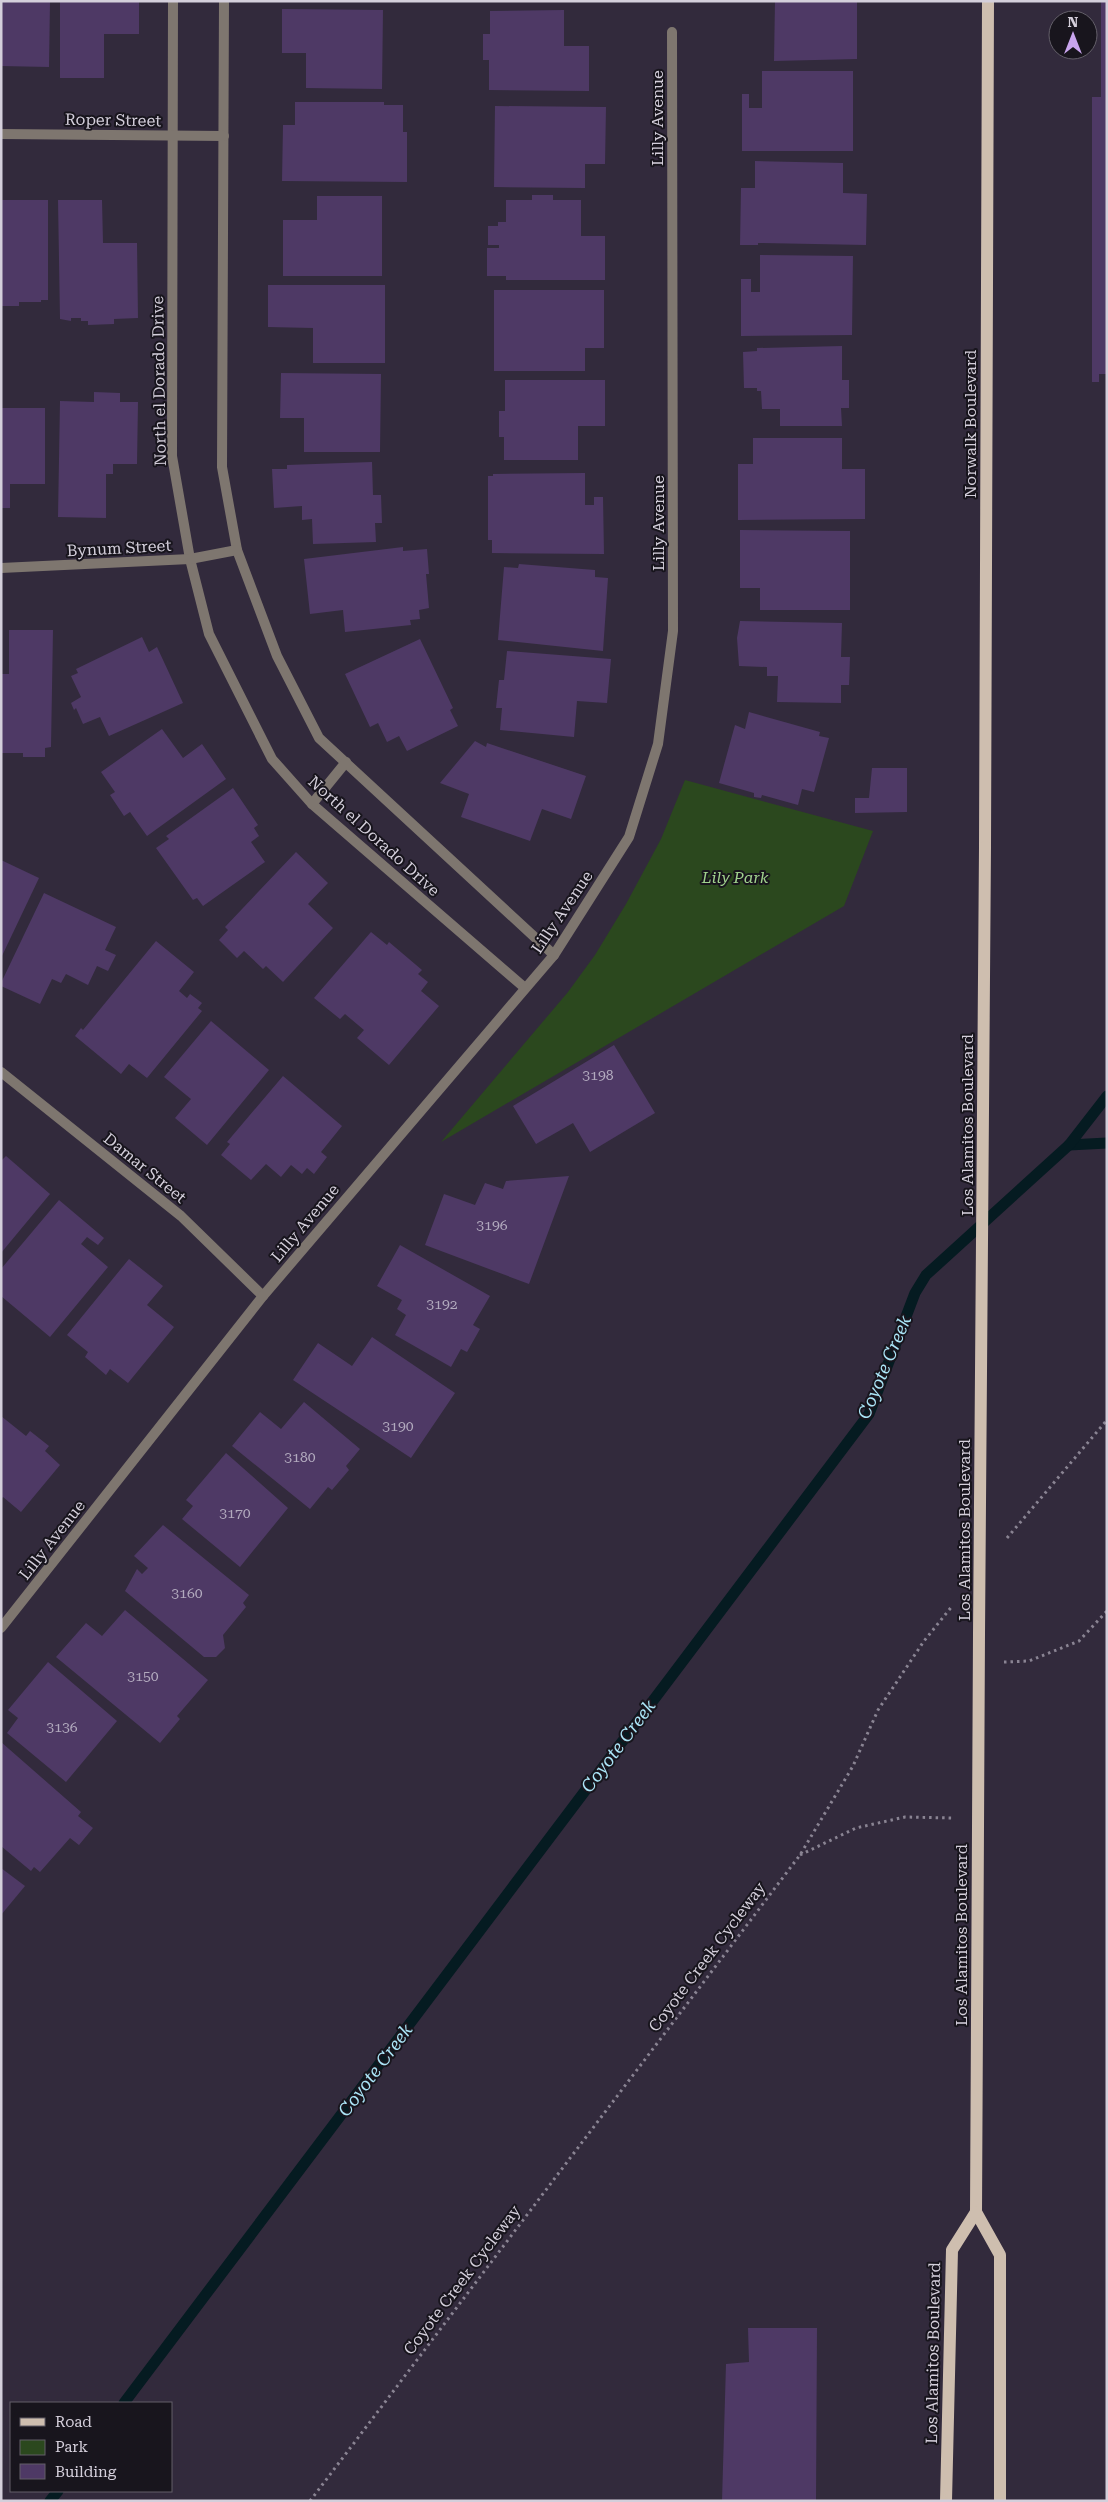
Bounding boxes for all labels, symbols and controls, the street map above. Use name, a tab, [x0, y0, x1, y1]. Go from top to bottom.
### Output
north arrow	[1048, 10, 1098, 60]
text: N	[1068, 14, 1079, 30]
street label: Lilly Avenue	[648, 70, 667, 166]
street label: Roper Street	[65, 110, 161, 130]
street label: North el Dorado Drive	[148, 295, 170, 466]
street label: Norwalk Boulevard	[961, 350, 980, 498]
street label: Lilly Avenue	[649, 475, 668, 571]
street label: Bynum Street	[66, 536, 172, 560]
street label: North el Dorado Drive	[304, 772, 444, 900]
street label: Lilly Avenue	[527, 867, 597, 957]
park label: Lily Park	[701, 868, 769, 887]
street label: Los Alamitos Boulevard	[958, 1034, 977, 1216]
house number: 3198	[582, 1067, 614, 1083]
street label: Damar Street	[100, 1129, 190, 1207]
street label: Lilly Avenue	[267, 1180, 343, 1266]
house number: 3196	[476, 1217, 508, 1233]
house number: 3192	[426, 1296, 458, 1312]
water label: Coyote Creek	[853, 1312, 915, 1422]
house number: 3190	[382, 1418, 414, 1434]
street label: Los Alamitos Boulevard	[955, 1439, 974, 1621]
house number: 3180	[284, 1449, 316, 1465]
street label: Lilly Avenue	[15, 1496, 89, 1584]
house number: 3170	[219, 1505, 251, 1521]
house number: 3160	[171, 1585, 203, 1601]
house number: 3150	[127, 1668, 159, 1684]
water label: Coyote Creek	[576, 1695, 660, 1796]
house number: 3136	[46, 1719, 78, 1735]
street label: Los Alamitos Boulevard	[952, 1844, 971, 2026]
street label: Coyote Creek Cycleway	[645, 1878, 770, 2036]
water label: Coyote Creek	[333, 2019, 417, 2120]
street label: Coyote Creek Cycleway	[400, 2201, 525, 2359]
street label: Los Alamitos Boulevard	[922, 2262, 944, 2444]
legend	[10, 2402, 172, 2492]
text: Road	[55, 2413, 92, 2431]
text: Park	[55, 2438, 89, 2456]
text: Building	[55, 2463, 117, 2481]

